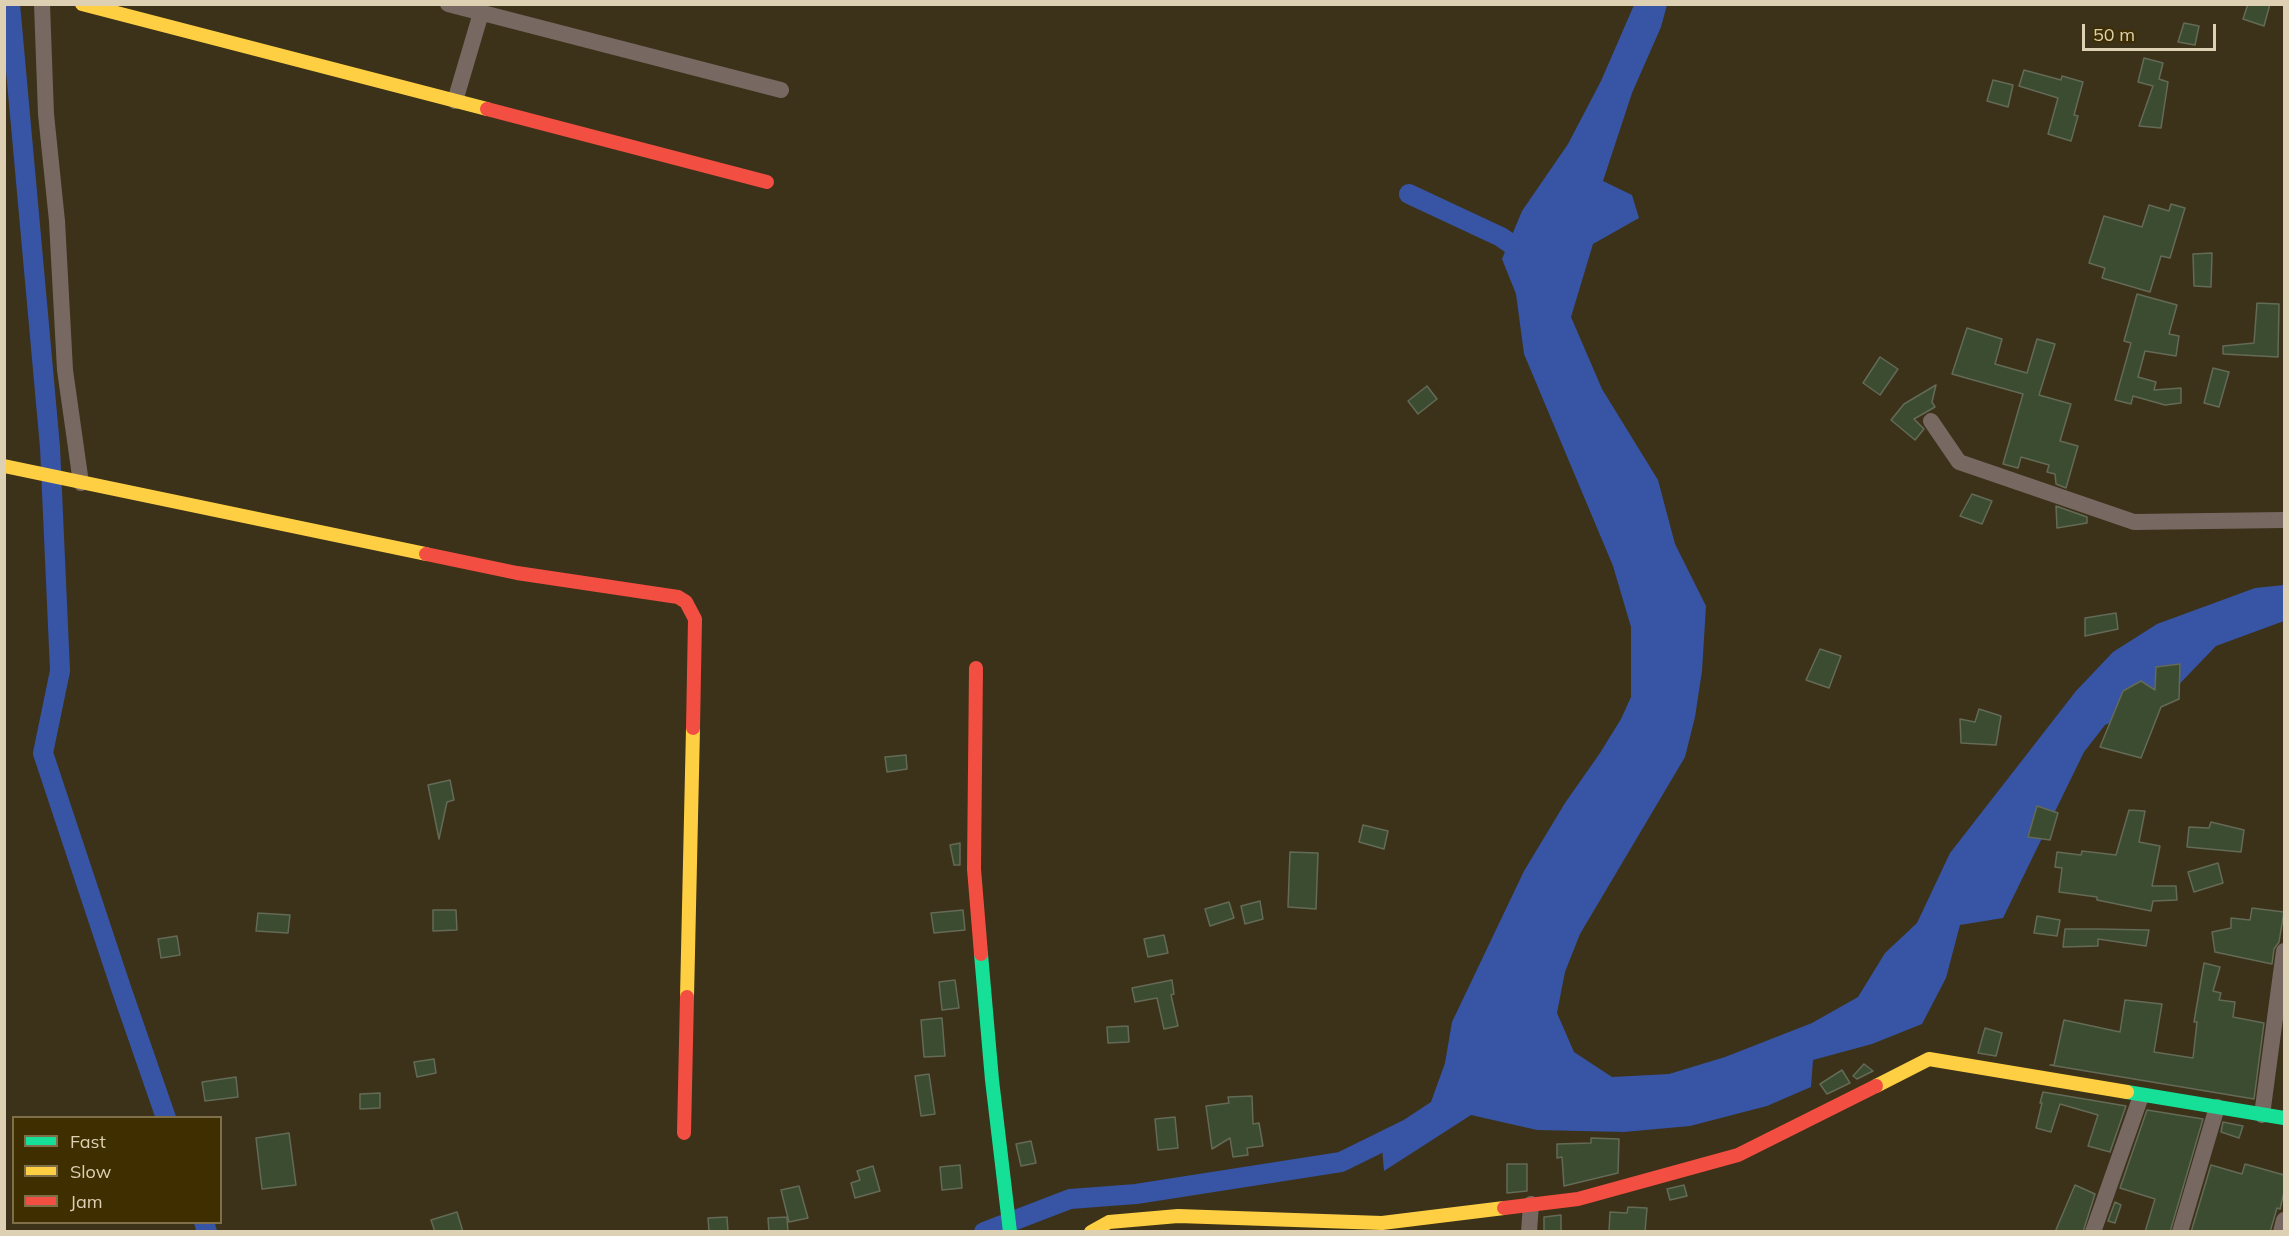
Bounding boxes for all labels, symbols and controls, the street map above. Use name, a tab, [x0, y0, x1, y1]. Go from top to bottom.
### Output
scale bar	[2085, 12, 2218, 50]
text: 50 m	[2093, 23, 2135, 46]
legend	[12, 1116, 222, 1224]
text: Fast	[70, 1130, 106, 1153]
text: Slow	[70, 1160, 111, 1183]
text: Jam	[70, 1190, 103, 1213]

